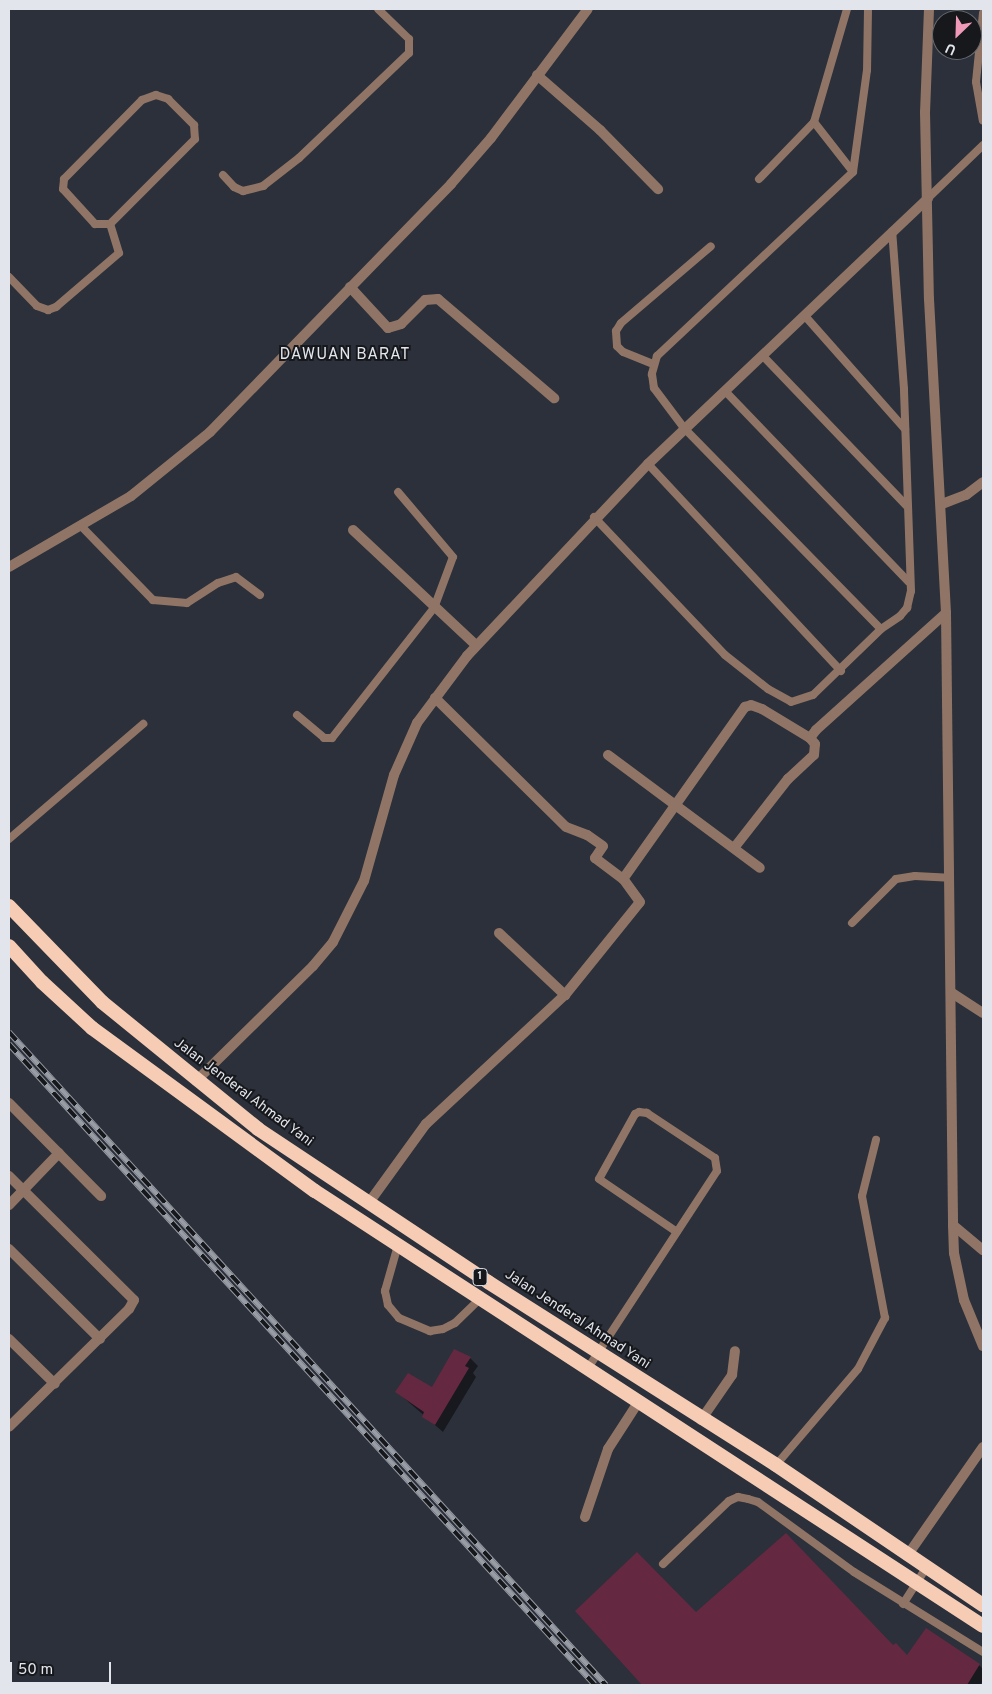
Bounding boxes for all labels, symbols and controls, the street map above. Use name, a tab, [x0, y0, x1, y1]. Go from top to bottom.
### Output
north arrow	[932, 10, 982, 60]
text: U	[943, 38, 959, 58]
district label: DAWUAN BARAT	[278, 345, 412, 365]
street label: Jalan Jenderal Ahmad Yani	[170, 1035, 316, 1151]
street label: Jalan Jenderal Ahmad Yani	[501, 1266, 653, 1374]
road number: 1	[472, 1268, 488, 1286]
scale bar	[12, 1652, 114, 1684]
text: 50 m	[18, 1661, 53, 1680]

